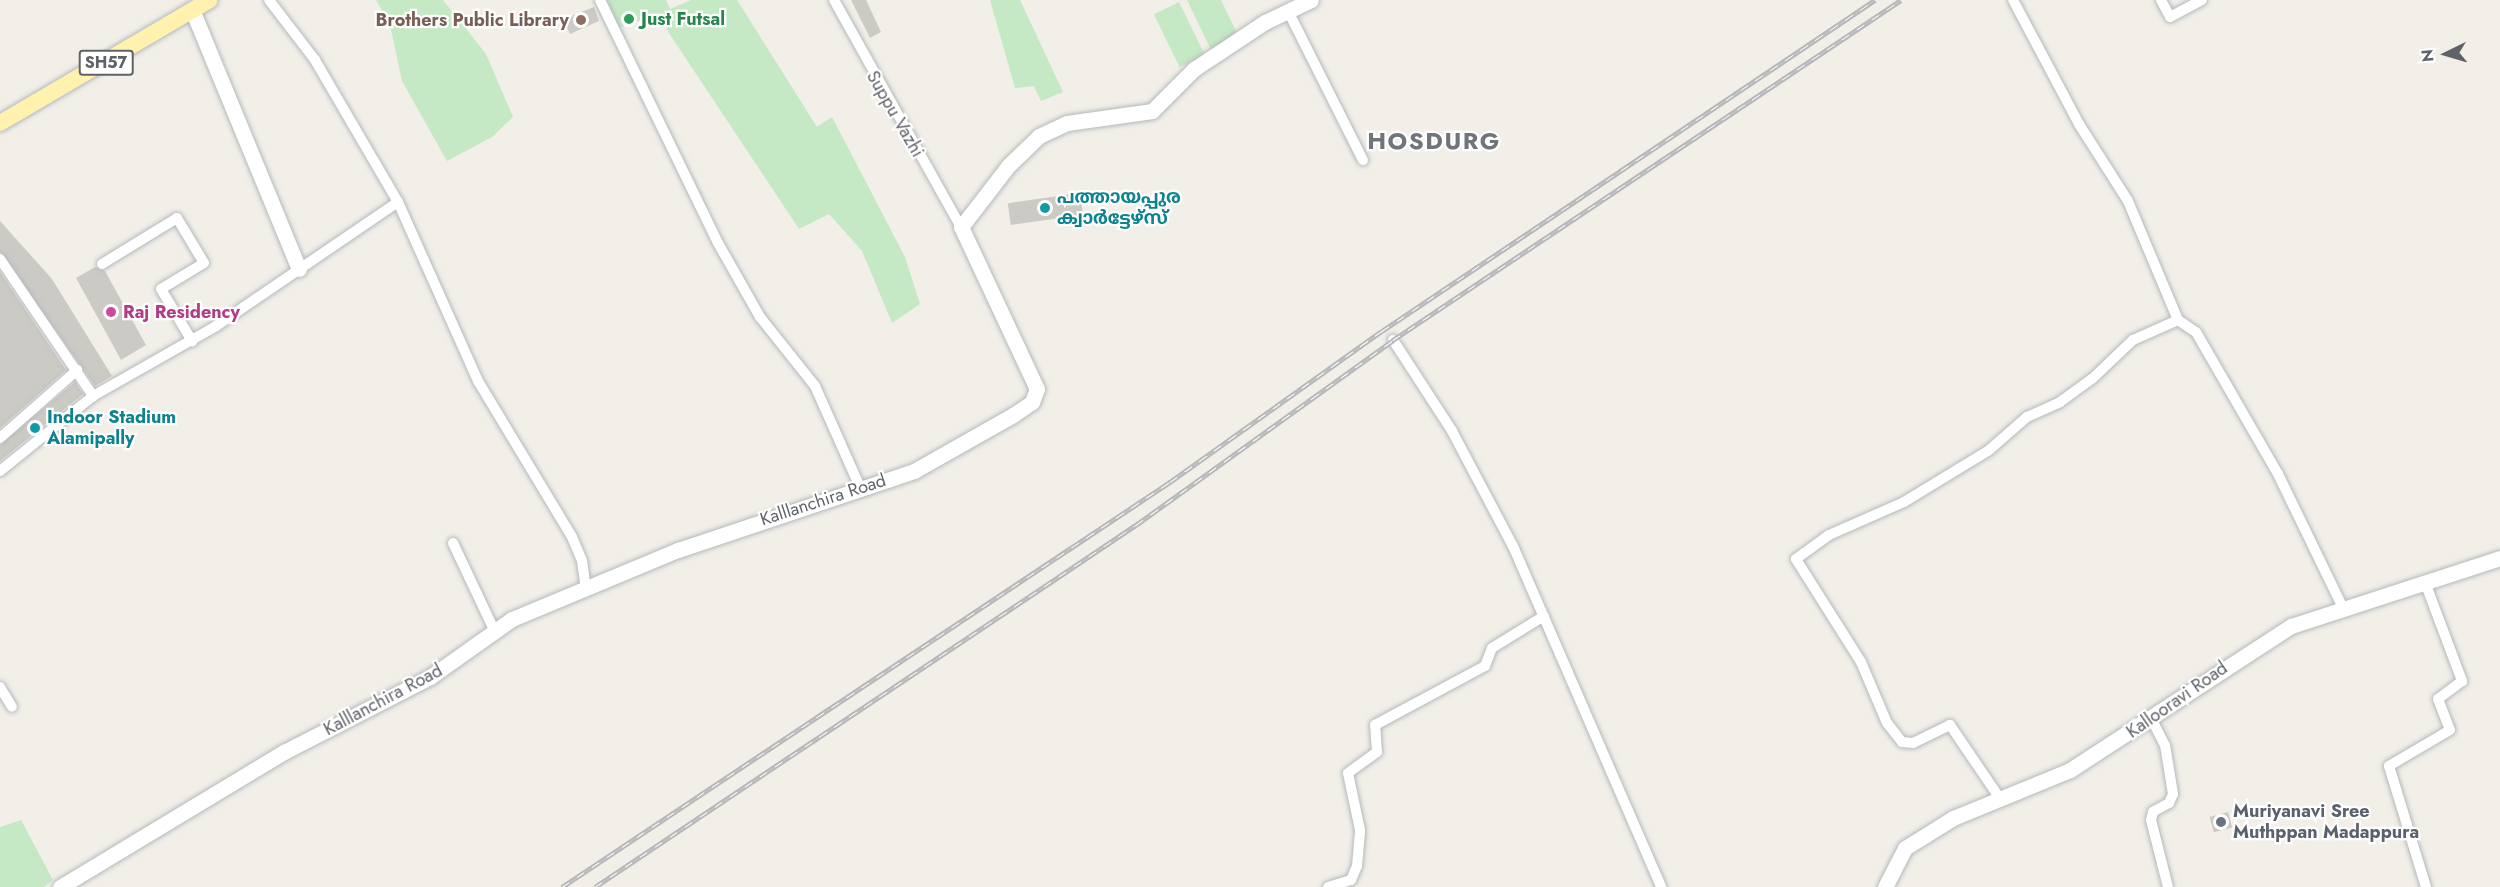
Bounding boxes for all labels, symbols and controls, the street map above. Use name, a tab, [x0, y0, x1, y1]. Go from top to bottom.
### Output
place label: Just Futsal	[641, 8, 725, 30]
place label: Brothers Public Library	[376, 9, 569, 31]
marker: Just Futsal	[622, 12, 636, 26]
marker: Brothers Public Library	[574, 13, 588, 27]
north arrow	[2416, 24, 2476, 84]
text: N	[2416, 48, 2440, 63]
road number: SH57	[78, 50, 134, 76]
street label: Suppu Vazhi	[862, 67, 928, 161]
district label: HOSDURG	[1367, 127, 1501, 155]
place label: പത്തായപ്പുര ക്വാർട്ടേഴ്സ്	[1057, 187, 1181, 230]
marker: പത്തായപ്പുര ക്വാർട്ടേഴ്സ്	[1038, 201, 1052, 215]
place label: Raj Residency	[123, 301, 240, 323]
marker: Raj Residency	[104, 305, 118, 319]
place label: Indoor Stadium Alamipally	[47, 407, 176, 450]
marker: Indoor Stadium Alamipally	[28, 421, 42, 435]
street label: Kalllanchira Road	[757, 469, 889, 531]
street label: Kallooravi Road	[2122, 657, 2232, 743]
street label: Kalllanchira Road	[320, 660, 446, 740]
place label: Muriyanavi Sree Muthppan Madappura	[2233, 801, 2419, 844]
marker: Muriyanavi Sree Muthppan Madappura	[2214, 815, 2228, 829]

